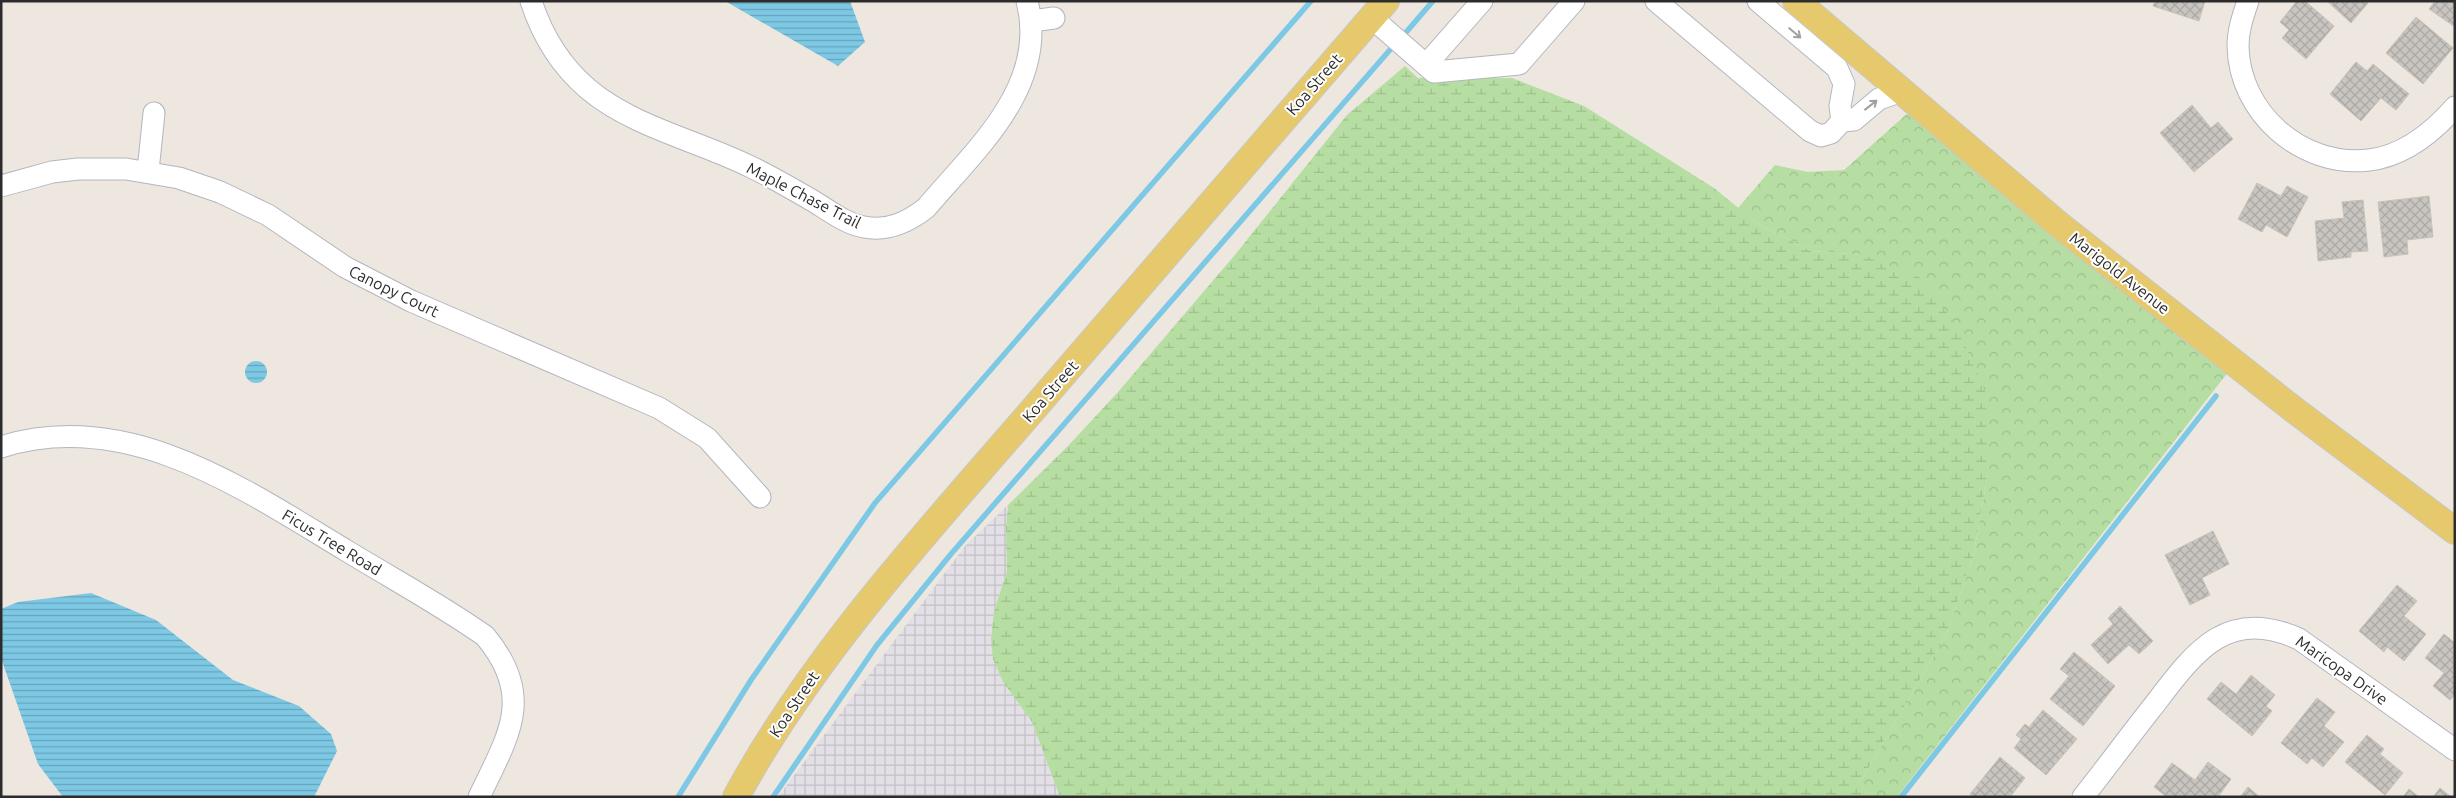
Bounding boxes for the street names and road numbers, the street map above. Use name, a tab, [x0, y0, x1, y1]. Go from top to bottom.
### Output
street label: Koa Street	[1282, 49, 1346, 118]
street label: Maple Chase Trail	[744, 158, 864, 232]
street label: Marigold Avenue	[2066, 228, 2174, 318]
street label: Canopy Court	[346, 261, 443, 321]
street label: Koa Street	[1018, 356, 1082, 425]
street label: Ficus Tree Road	[279, 505, 385, 579]
street label: Maricopa Drive	[2293, 632, 2391, 708]
street label: Koa Street	[765, 667, 823, 740]

